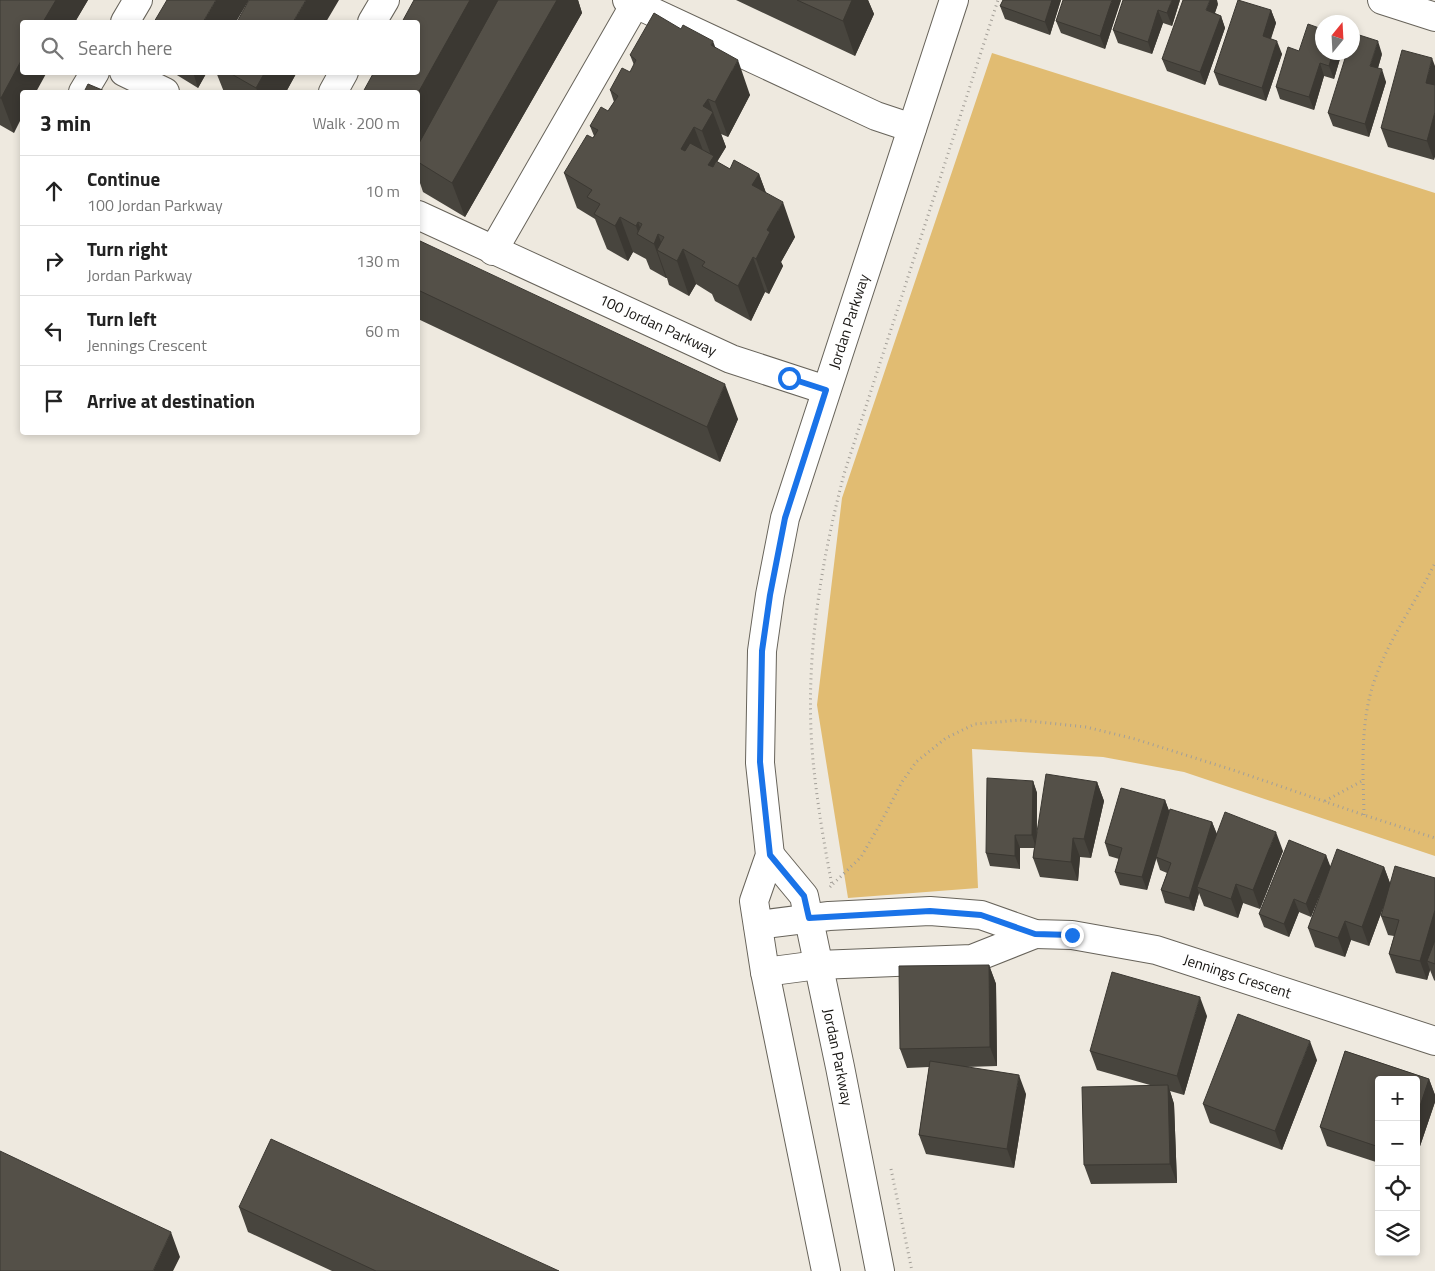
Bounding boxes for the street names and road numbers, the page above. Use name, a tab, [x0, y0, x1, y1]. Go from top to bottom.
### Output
street label: Jordan Parkway	[822, 271, 875, 372]
street label: 100 Jordan Parkway	[595, 288, 721, 362]
street label: Jennings Crescent	[1181, 948, 1295, 1005]
street label: Jordan Parkway	[817, 1006, 859, 1108]

